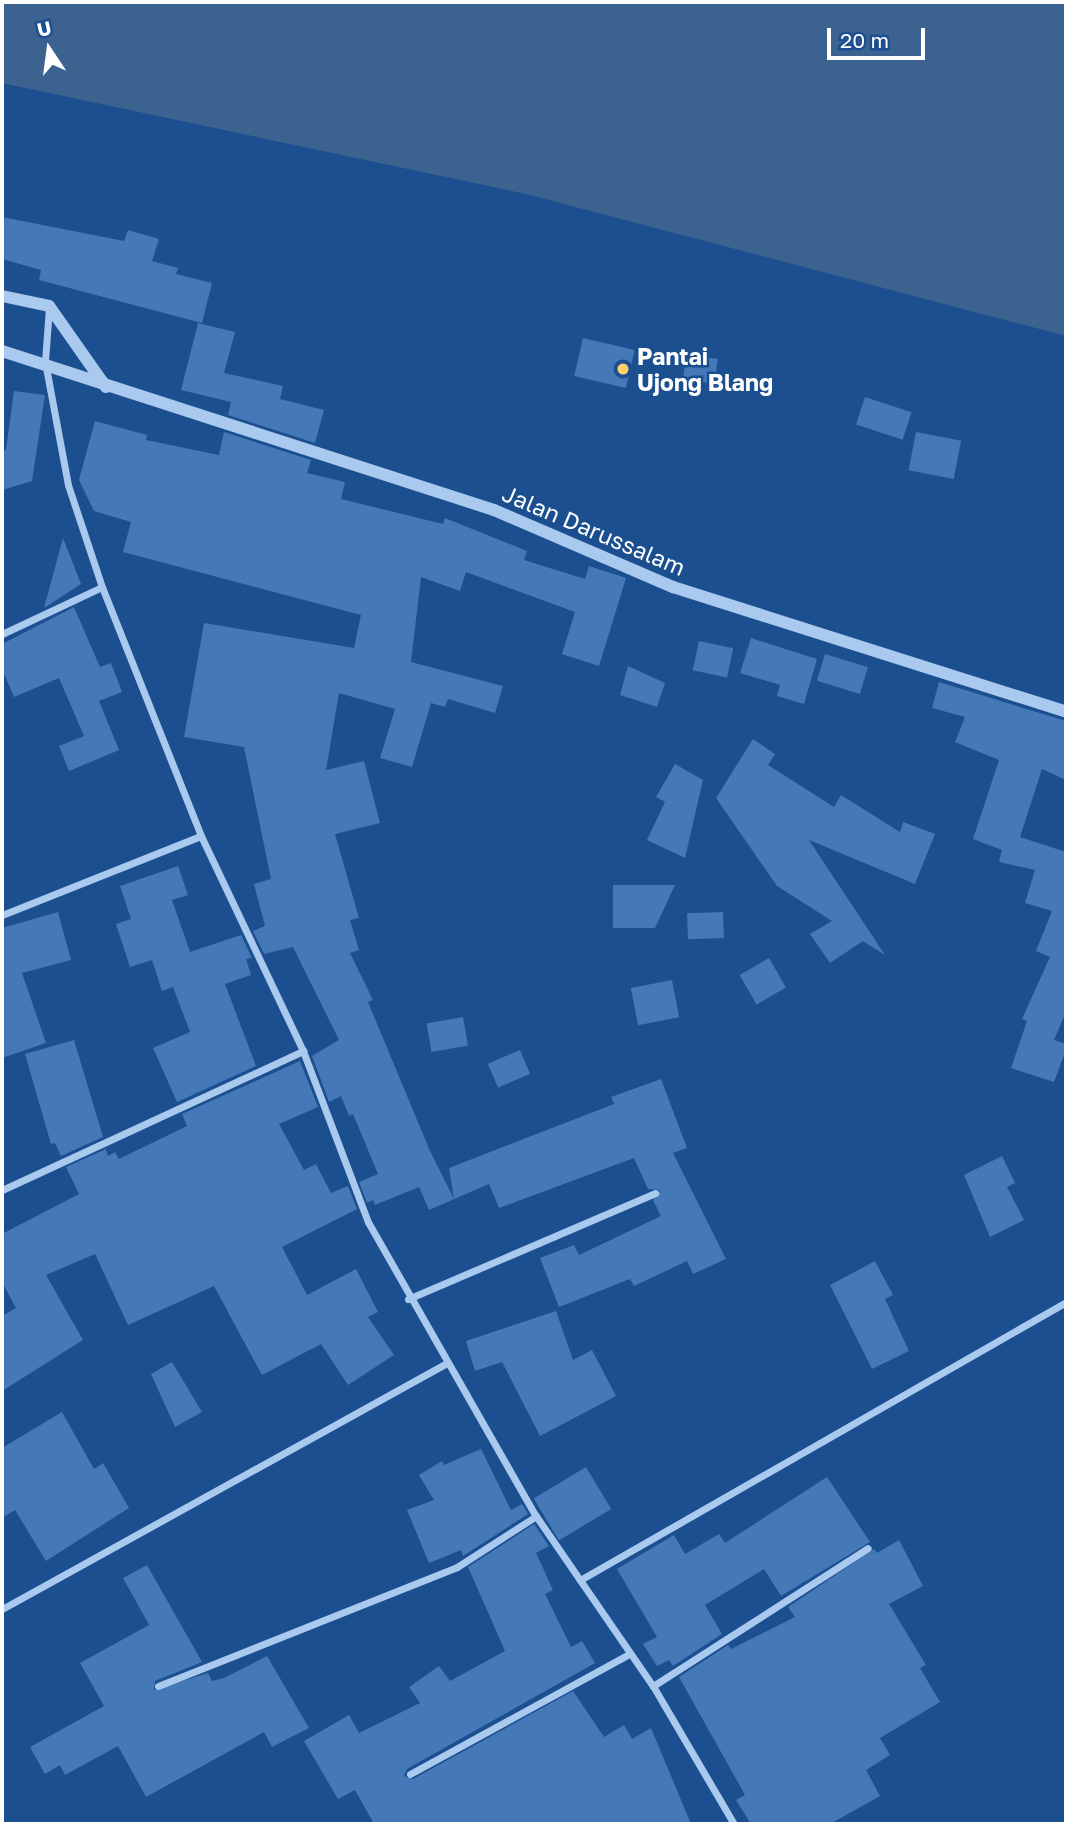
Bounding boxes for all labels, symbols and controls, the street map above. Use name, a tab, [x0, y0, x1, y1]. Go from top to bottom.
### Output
north arrow	[14, 14, 84, 84]
scale bar	[830, 14, 928, 58]
text: U	[35, 15, 54, 41]
text: 20 m	[840, 27, 889, 53]
place label: Pantai Ujong Blang	[637, 342, 773, 396]
marker: Pantai Ujong Blang	[615, 361, 631, 377]
street label: Jalan Darussalam	[498, 479, 690, 581]

